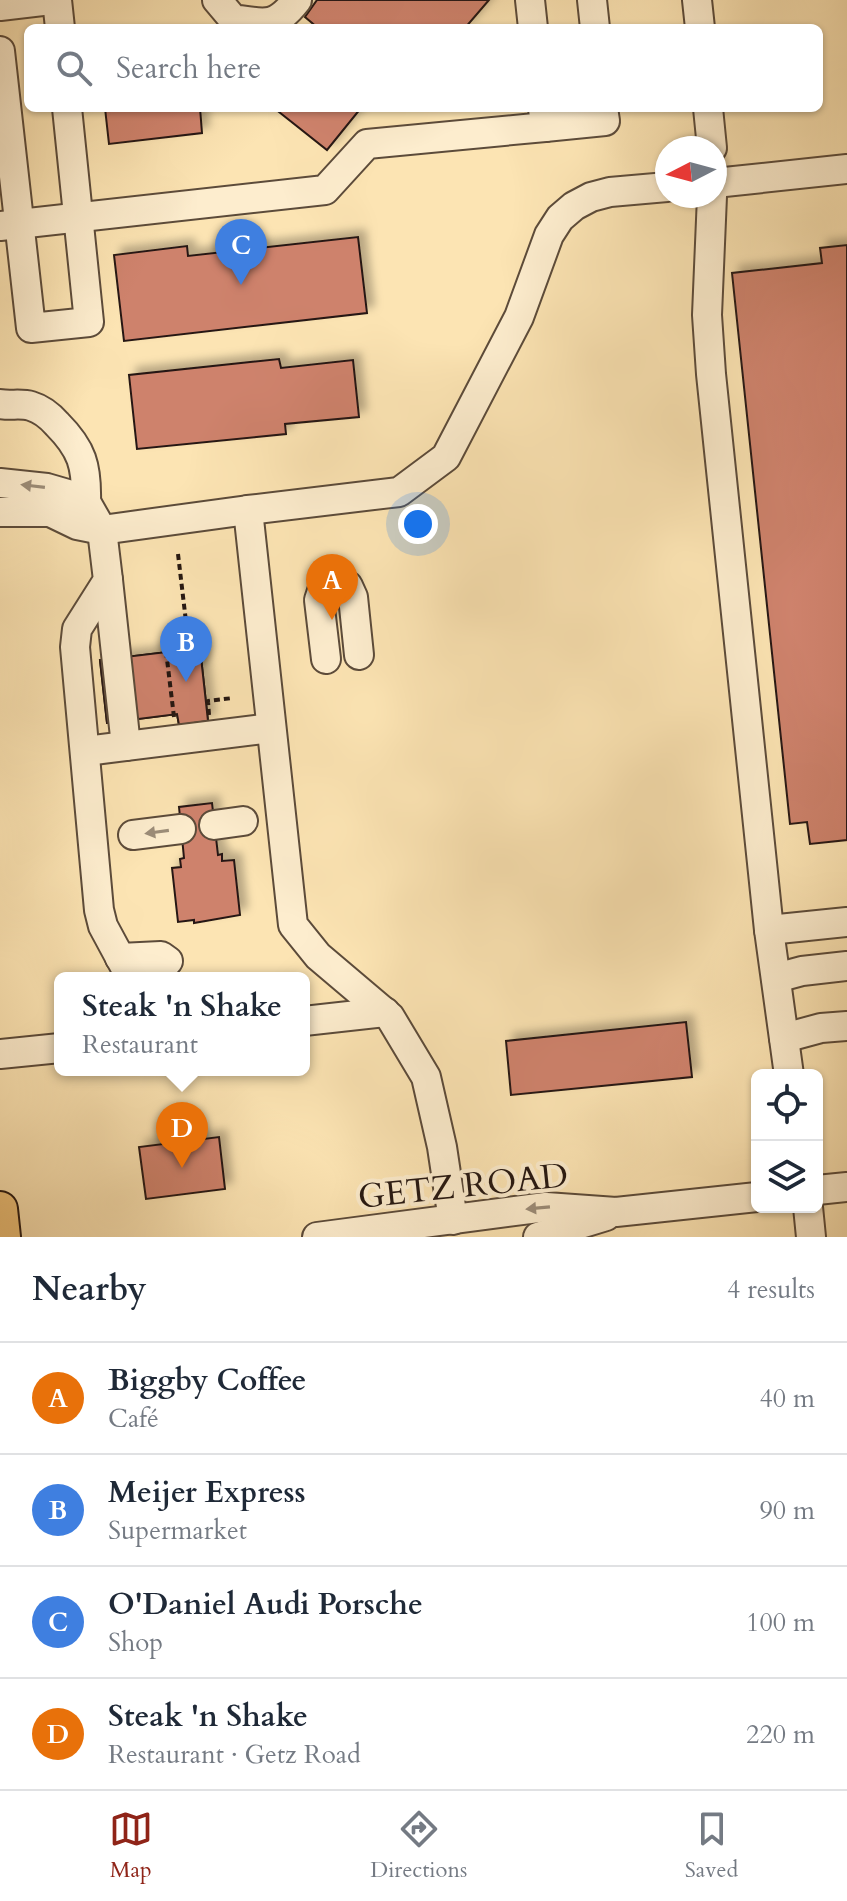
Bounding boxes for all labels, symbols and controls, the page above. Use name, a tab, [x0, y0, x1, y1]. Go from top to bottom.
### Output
search box	[24, 24, 823, 112]
icon: search	[52, 46, 96, 90]
text: Search here	[116, 48, 261, 89]
north arrow	[655, 136, 727, 208]
pin: C	[215, 219, 267, 285]
one-way arrow	[20, 479, 45, 492]
your location	[398, 504, 438, 544]
pin: A	[306, 554, 358, 620]
pin: B	[160, 616, 212, 682]
one-way arrow	[144, 826, 169, 839]
popup	[54, 972, 310, 1076]
text: Steak 'n Shake	[82, 986, 282, 1027]
text: Restaurant	[82, 1027, 198, 1062]
map controls	[751, 1069, 823, 1213]
button: locate	[751, 1069, 823, 1141]
pin: D	[156, 1102, 208, 1168]
button: layers	[751, 1141, 823, 1213]
street label: GETZ ROAD	[356, 1152, 570, 1220]
one-way arrow	[525, 1202, 550, 1215]
text: Nearby	[32, 1266, 147, 1312]
text: 4 results	[727, 1272, 815, 1307]
text: Biggby Coffee	[108, 1360, 306, 1401]
text: A	[48, 1381, 68, 1416]
text: 40 m	[759, 1381, 815, 1416]
text: Café	[108, 1401, 159, 1436]
text: Meijer Express	[108, 1472, 306, 1513]
text: B	[49, 1493, 67, 1528]
text: 90 m	[759, 1493, 815, 1528]
text: Supermarket	[108, 1513, 247, 1548]
text: O'Daniel Audi Porsche	[108, 1584, 423, 1625]
text: C	[48, 1605, 68, 1640]
text: 100 m	[746, 1605, 815, 1640]
text: Shop	[108, 1625, 163, 1660]
text: Steak 'n Shake	[108, 1696, 308, 1737]
text: D	[47, 1717, 69, 1752]
text: 220 m	[746, 1717, 815, 1752]
text: Restaurant · Getz Road	[108, 1737, 361, 1772]
tab: Map	[109, 1807, 153, 1885]
tab: Directions	[370, 1807, 467, 1885]
tab: Saved	[685, 1807, 738, 1885]

